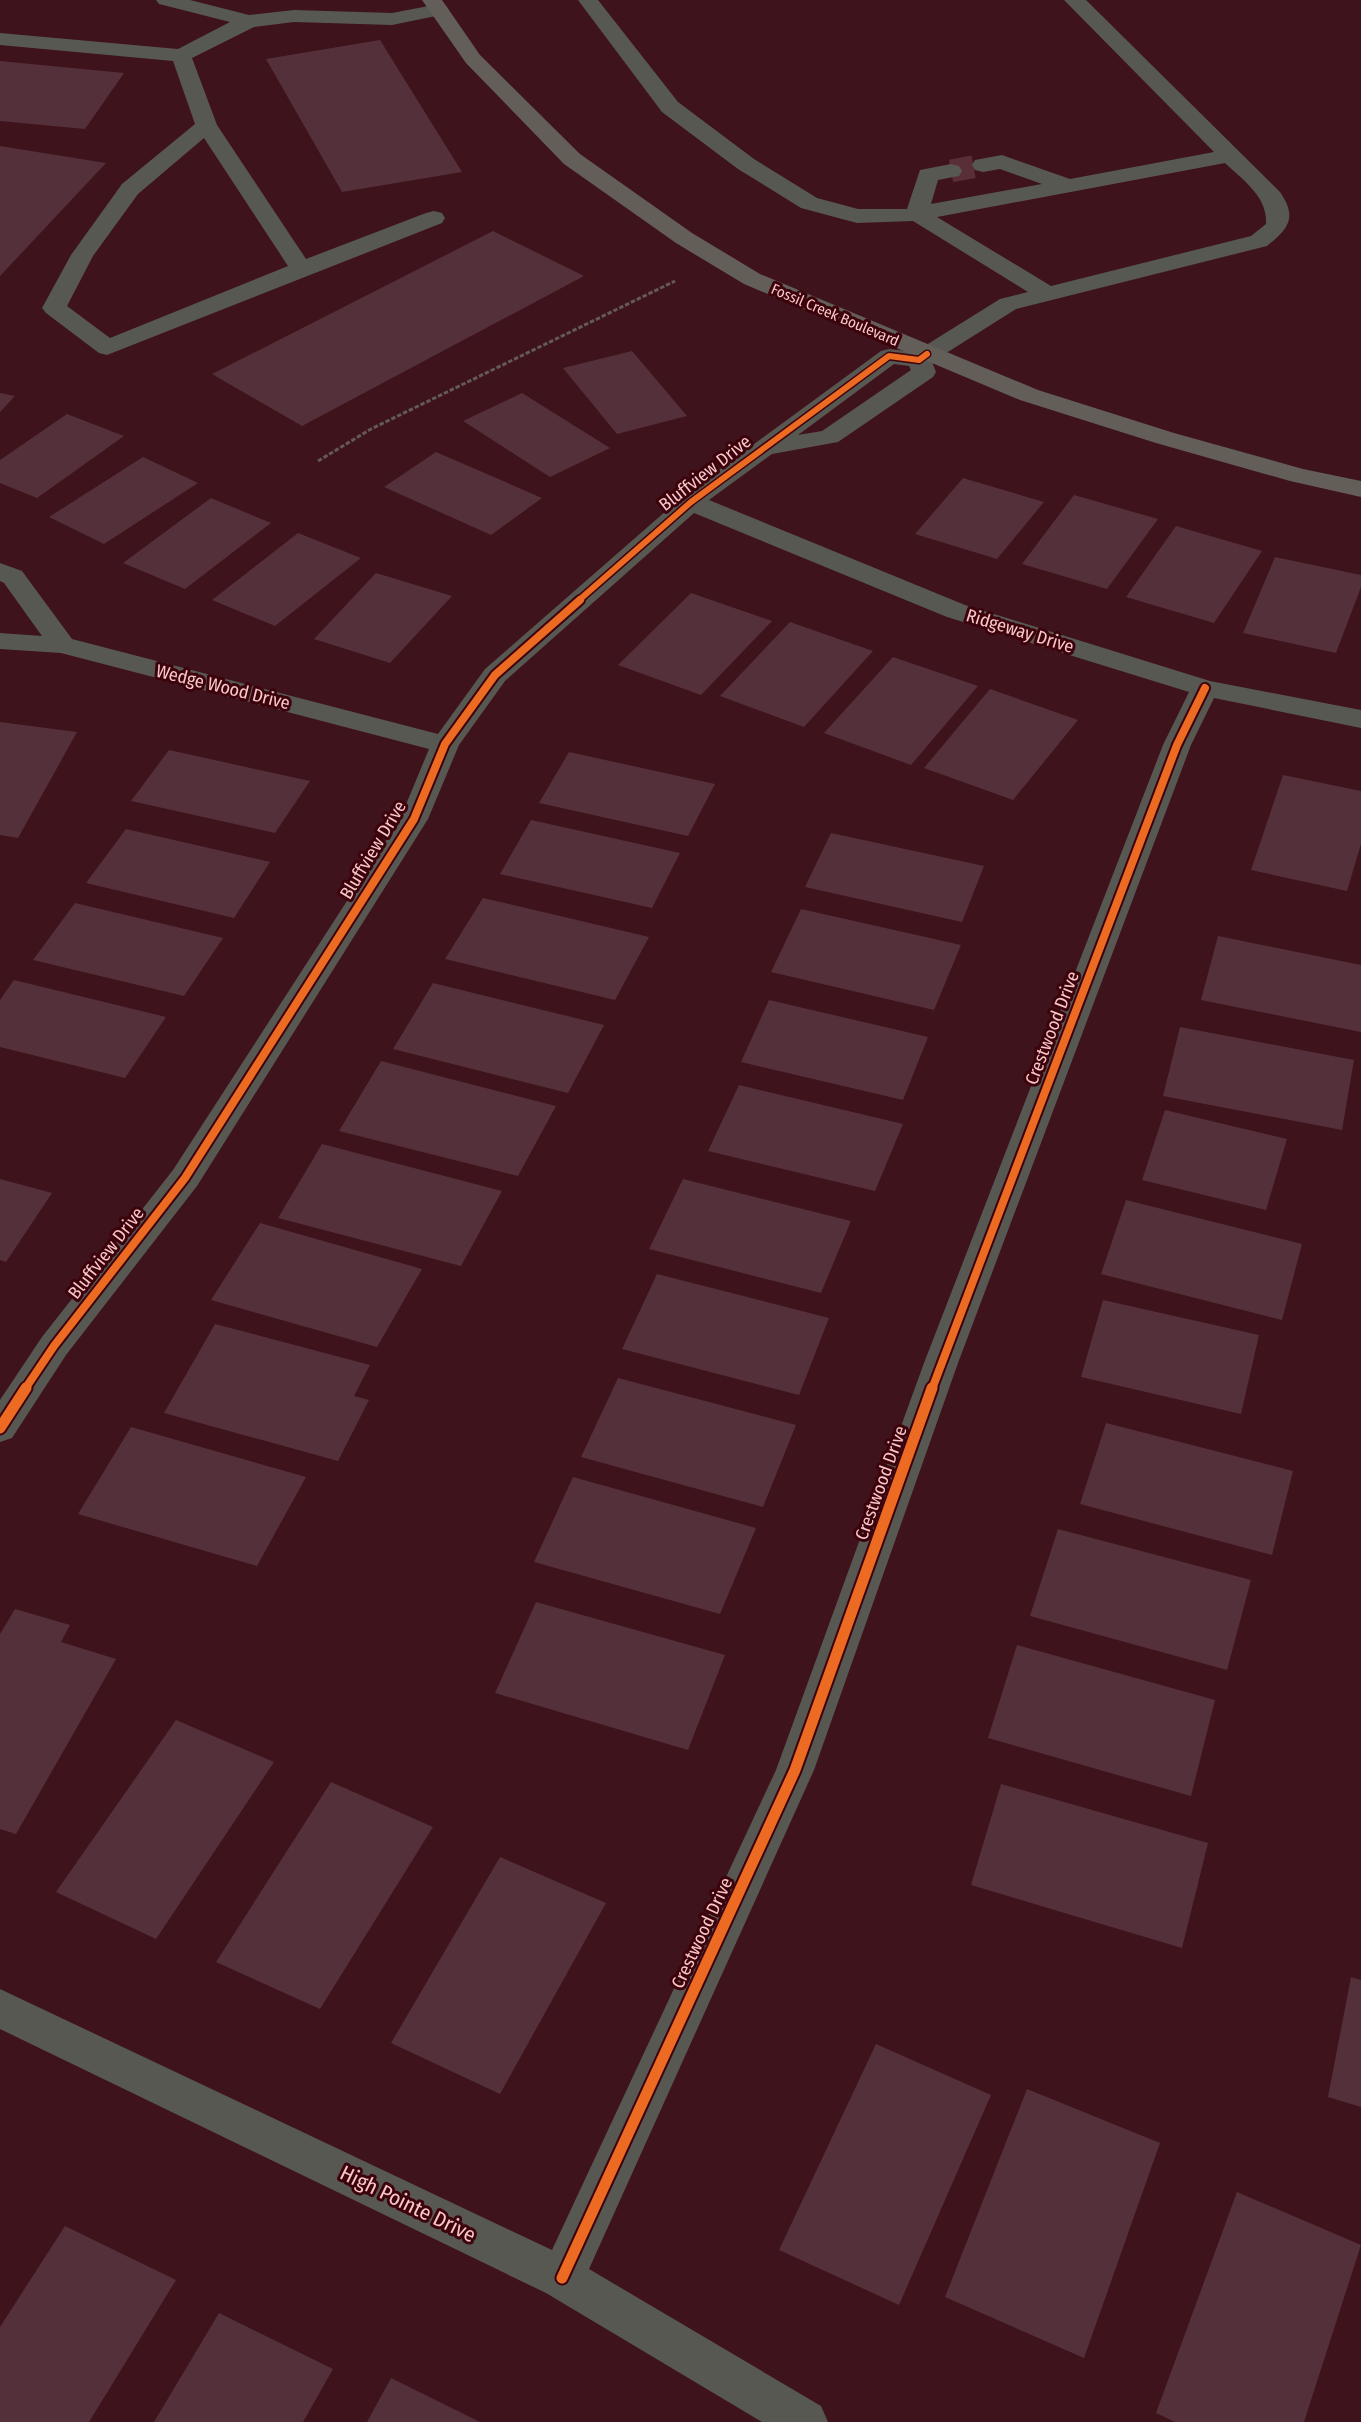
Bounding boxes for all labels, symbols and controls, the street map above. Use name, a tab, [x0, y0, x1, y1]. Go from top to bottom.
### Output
street label: Fossil Creek Boulevard	[768, 280, 902, 350]
street label: Bluffview Drive	[655, 430, 755, 516]
street label: Ridgeway Drive	[963, 604, 1077, 658]
street label: Wedge Wood Drive	[154, 660, 292, 714]
street label: Bluffview Drive	[335, 797, 411, 903]
street label: Crestwood Drive	[1020, 968, 1084, 1088]
street label: Bluffview Drive	[63, 1203, 149, 1303]
street label: Crestwood Drive	[850, 1423, 912, 1543]
street label: Crestwood Drive	[667, 1874, 737, 1992]
street label: High Pointe Drive	[336, 2160, 480, 2248]

